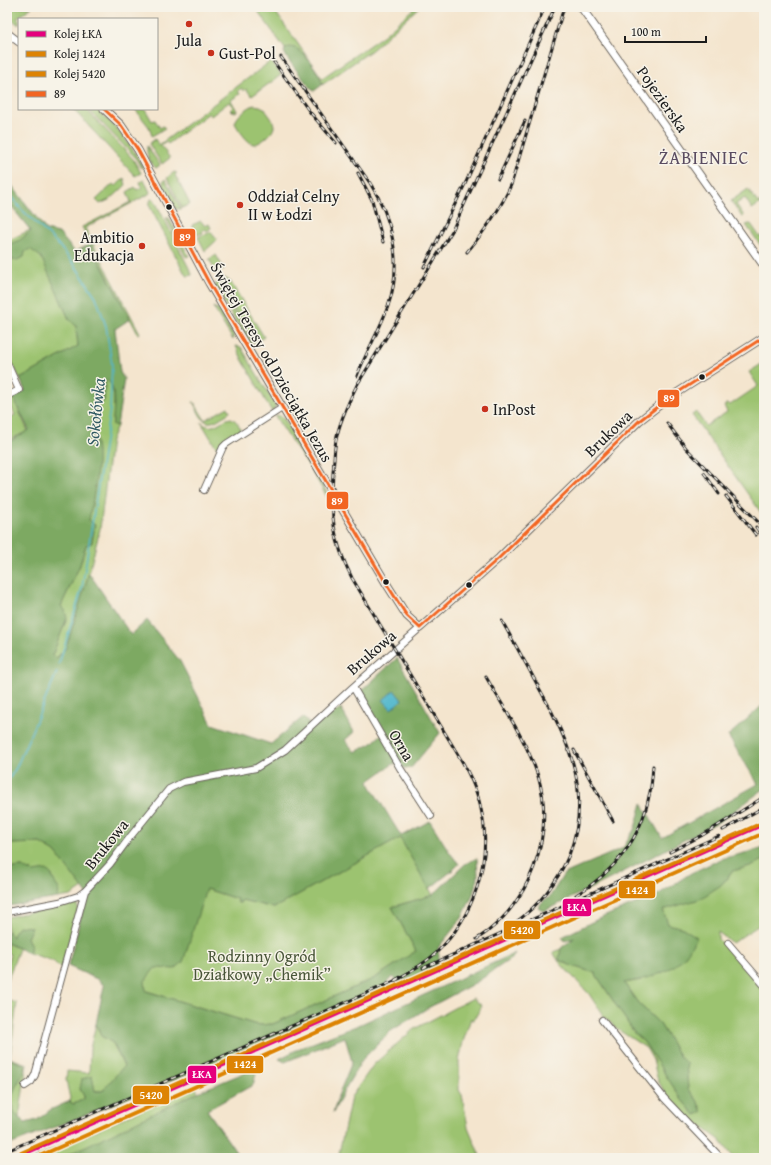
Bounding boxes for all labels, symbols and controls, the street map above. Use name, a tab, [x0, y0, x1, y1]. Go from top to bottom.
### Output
legend	[18, 18, 158, 110]
scale bar	[625, 18, 706, 44]
marker: Jula	[184, 19, 194, 29]
text: 100 m	[631, 23, 661, 40]
text: Kolej ŁKA	[54, 25, 103, 42]
place label: Jula	[174, 28, 202, 52]
place label: Gust-Pol	[219, 41, 276, 65]
text: Kolej 1424	[54, 45, 105, 62]
marker: Gust-Pol	[206, 48, 216, 58]
street label: Pojezierska	[631, 61, 695, 137]
text: Kolej 5420	[54, 65, 105, 82]
text: 89	[54, 85, 66, 102]
district label: ŻABIENIEC	[659, 144, 749, 171]
place label: Oddział Celny II w Łodzi	[248, 184, 340, 226]
marker: Oddział Celny II w Łodzi	[235, 200, 245, 210]
unlabelled marker	[164, 202, 174, 212]
place label: Ambitio Edukacja	[74, 225, 134, 267]
line badge: 89	[173, 228, 196, 247]
text: 89	[179, 229, 191, 245]
marker: Ambitio Edukacja	[137, 241, 147, 251]
street label: Świętej Teresy od Dzieciątka Jezus	[205, 258, 339, 466]
unlabelled marker	[697, 372, 707, 382]
water label: Sokołówka	[79, 377, 111, 447]
line badge: 89	[657, 389, 680, 408]
text: 89	[663, 390, 675, 406]
place label: InPost	[493, 397, 536, 421]
marker: InPost	[480, 404, 490, 414]
street label: Brukowa	[579, 404, 638, 462]
line badge: 89	[326, 491, 349, 510]
text: 89	[331, 493, 343, 509]
unlabelled marker	[381, 577, 391, 587]
unlabelled marker	[464, 580, 474, 590]
street label: Brukowa	[341, 623, 401, 680]
street label: Orna	[383, 725, 421, 766]
street label: Brukowa	[78, 813, 134, 874]
line badge: 1424	[618, 880, 656, 899]
text: 1424	[626, 882, 649, 898]
line badge: ŁKA	[562, 898, 592, 917]
text: ŁKA	[567, 899, 587, 915]
line badge: 5420	[503, 920, 541, 940]
text: 5420	[511, 922, 534, 938]
park label: Rodzinny Ogród Działkowy „Chemik”	[193, 944, 331, 986]
line badge: 1424	[226, 1055, 264, 1074]
text: 1424	[234, 1056, 257, 1072]
line badge: ŁKA	[187, 1065, 217, 1084]
text: ŁKA	[192, 1066, 212, 1082]
line badge: 5420	[132, 1085, 170, 1105]
text: 5420	[140, 1087, 163, 1103]

